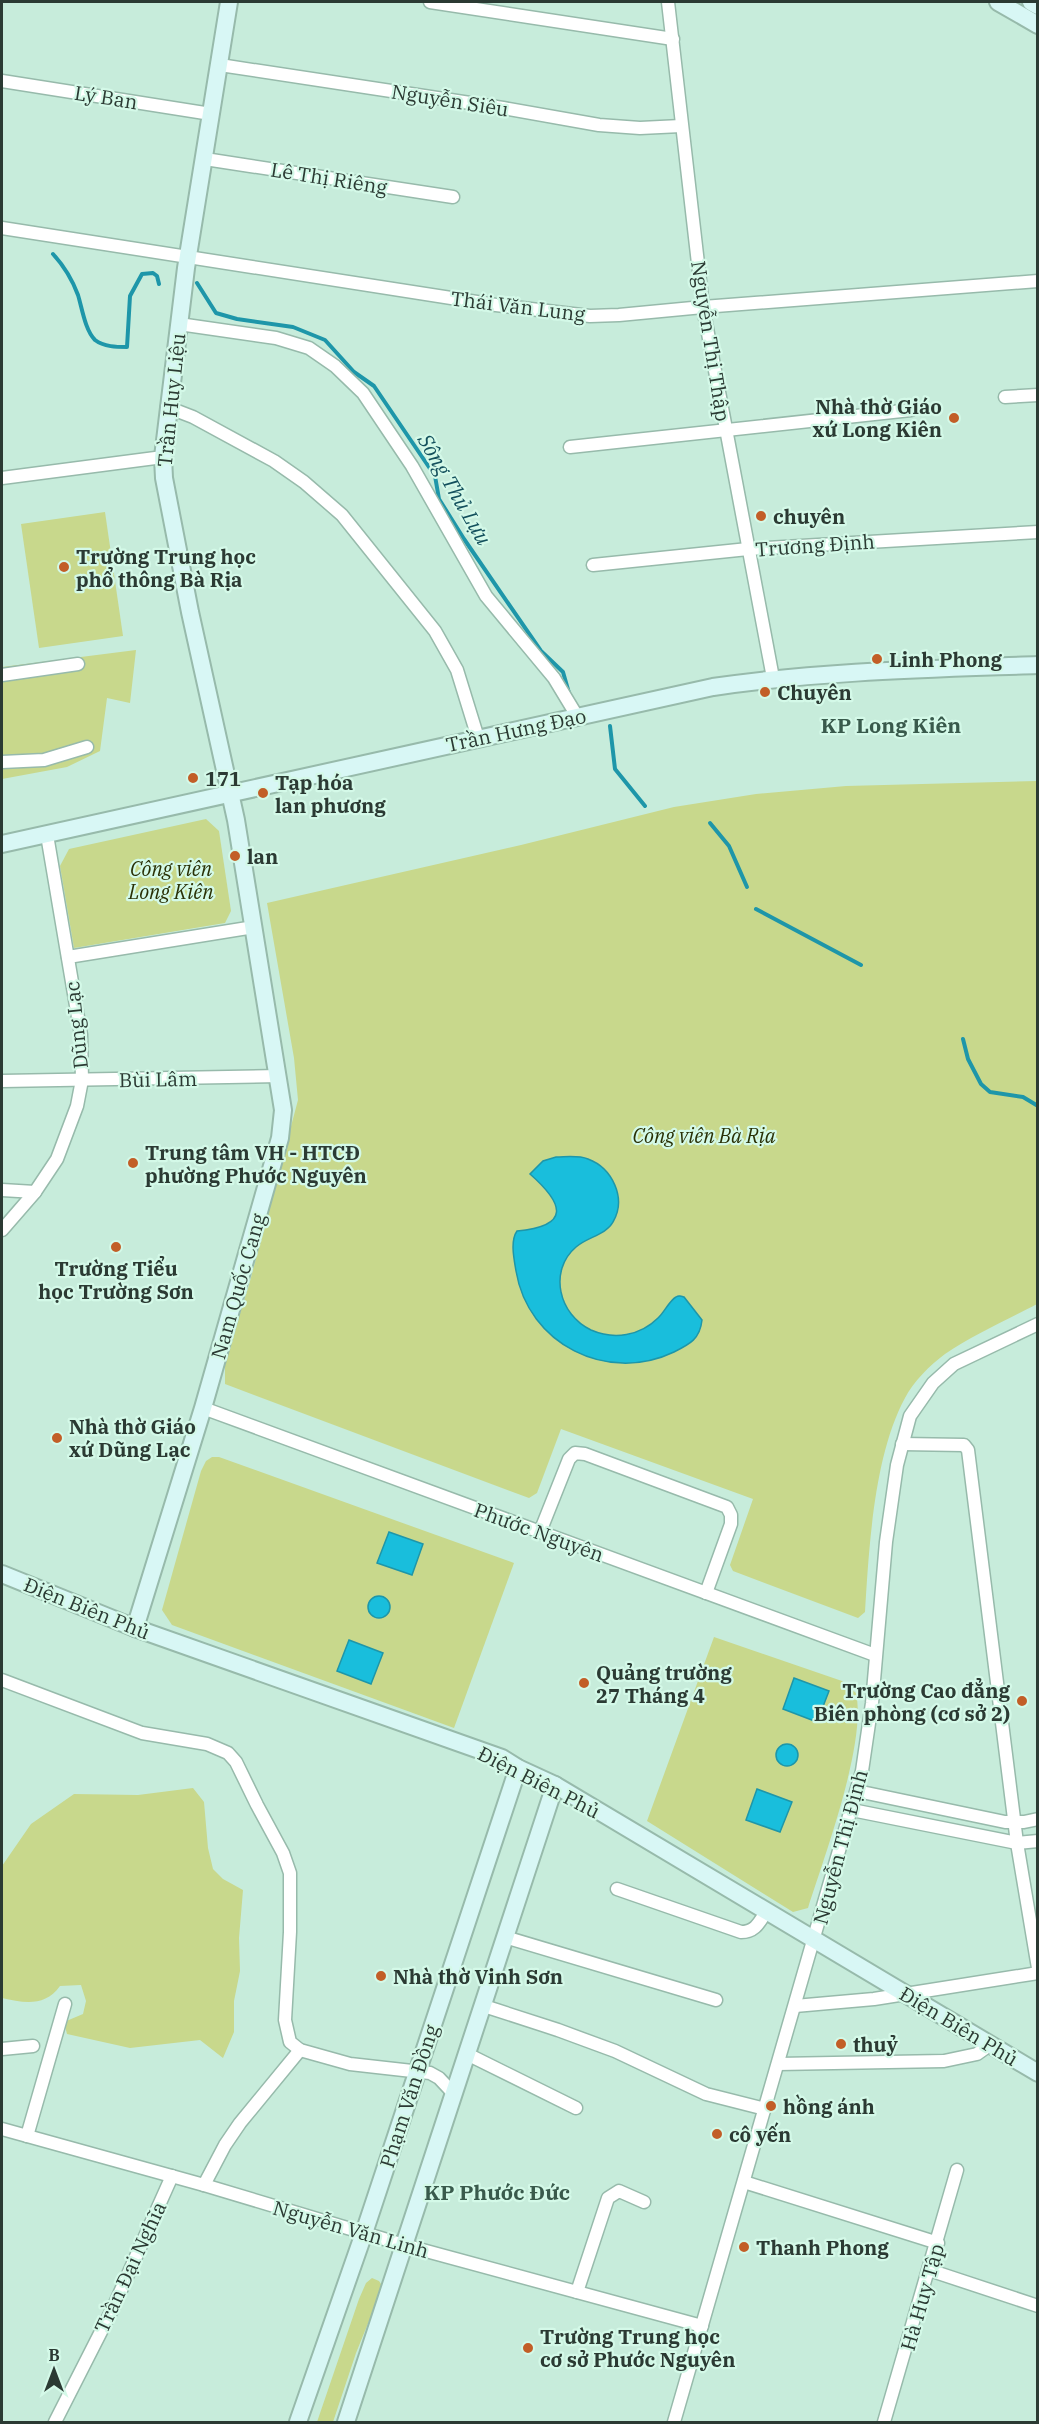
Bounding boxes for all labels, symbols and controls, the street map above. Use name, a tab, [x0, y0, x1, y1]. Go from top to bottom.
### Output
street label: Nguyễn Siêu	[389, 77, 511, 123]
street label: Lý Ban	[72, 79, 140, 115]
street label: Lê Thị Riêng	[269, 155, 389, 201]
street label: Nguyễn Thị Thập	[685, 259, 737, 423]
street label: Thái Văn Lung	[449, 284, 587, 328]
street label: Trần Huy Liệu	[151, 332, 191, 468]
place label: Nhà thờ Giáo xứ Long Kiên	[813, 393, 942, 443]
marker: Nhà thờ Giáo xứ Long Kiên	[947, 411, 961, 425]
water label: Sông Thủ Lựu	[411, 427, 498, 550]
place label: chuyên	[773, 503, 845, 530]
marker: chuyên	[754, 509, 768, 523]
street label: Trương Định	[754, 527, 876, 563]
place label: Trường Trung học phổ thông Bà Rịa	[76, 543, 256, 593]
marker: Trường Trung học phổ thông Bà Rịa	[57, 560, 71, 574]
place label: Linh Phong	[889, 646, 1003, 673]
marker: Linh Phong	[870, 652, 884, 666]
place label: Chuyên	[777, 679, 852, 706]
marker: Chuyên	[758, 685, 772, 699]
street label: Trần Hưng Đạo	[443, 702, 589, 758]
district label: KP Long Kiên	[821, 711, 961, 739]
place label: 171	[205, 765, 241, 792]
place label: Tạp hóa lan phương	[275, 769, 386, 819]
marker: 171	[186, 771, 200, 785]
marker: Tạp hóa lan phương	[256, 786, 270, 800]
place label: lan	[247, 843, 278, 870]
marker: lan	[228, 849, 242, 863]
park label: Công viên Long Kiên	[127, 855, 214, 905]
street label: Dũng Lạc	[58, 980, 94, 1070]
street label: Bùi Lâm	[119, 1065, 197, 1093]
park label: Công viên Bà Rịa	[632, 1122, 776, 1149]
place label: Trung tâm VH - HTCĐ phường Phước Nguyên	[145, 1139, 367, 1189]
marker: Trung tâm VH - HTCĐ phường Phước Nguyên	[126, 1156, 140, 1170]
street label: Nam Quốc Cang	[204, 1210, 272, 1362]
marker: Trường Tiểu học Trường Sơn	[109, 1240, 123, 1254]
place label: Trường Tiểu học Trường Sơn	[38, 1255, 194, 1305]
place label: Nhà thờ Giáo xứ Dũng Lạc	[69, 1413, 196, 1463]
marker: Nhà thờ Giáo xứ Dũng Lạc	[50, 1431, 64, 1445]
street label: Phước Nguyên	[470, 1496, 608, 1568]
street label: Điện Biên Phủ	[20, 1570, 154, 1646]
place label: Quảng trường 27 Tháng 4	[596, 1659, 732, 1709]
marker: Quảng trường 27 Tháng 4	[577, 1676, 591, 1690]
place label: Trường Cao đẳng Biên phòng (cơ sở 2)	[814, 1677, 1010, 1727]
marker: Trường Cao đẳng Biên phòng (cơ sở 2)	[1015, 1694, 1029, 1708]
street label: Điện Biên Phủ	[473, 1740, 605, 1824]
street label: Nguyễn Thị Định	[806, 1767, 874, 1927]
place label: Nhà thờ Vinh Sơn	[393, 1963, 563, 1990]
marker: Nhà thờ Vinh Sơn	[374, 1969, 388, 1983]
street label: Điện Biên Phủ	[895, 1980, 1023, 2072]
street label: Phạm Văn Đồng	[373, 2021, 445, 2171]
place label: thuỷ	[853, 2031, 898, 2058]
marker: thuỷ	[834, 2037, 848, 2051]
place label: hồng ánh	[783, 2093, 875, 2120]
marker: hồng ánh	[764, 2099, 778, 2113]
place label: cô yến	[729, 2121, 791, 2148]
marker: cô yến	[710, 2127, 724, 2141]
district label: KP Phước Đức	[424, 2178, 570, 2206]
street label: Nguyễn Văn Linh	[270, 2194, 432, 2264]
street label: Trần Đại Nghĩa	[88, 2197, 172, 2337]
place label: Thanh Phong	[756, 2234, 889, 2261]
marker: Thanh Phong	[737, 2240, 751, 2254]
street label: Hà Huy Tập	[894, 2240, 950, 2354]
place label: Trường Trung học cơ sở Phước Nguyên	[540, 2323, 735, 2373]
north arrow	[24, 2340, 84, 2400]
marker: Trường Trung học cơ sở Phước Nguyên	[521, 2341, 535, 2355]
text: B	[48, 2345, 60, 2365]

